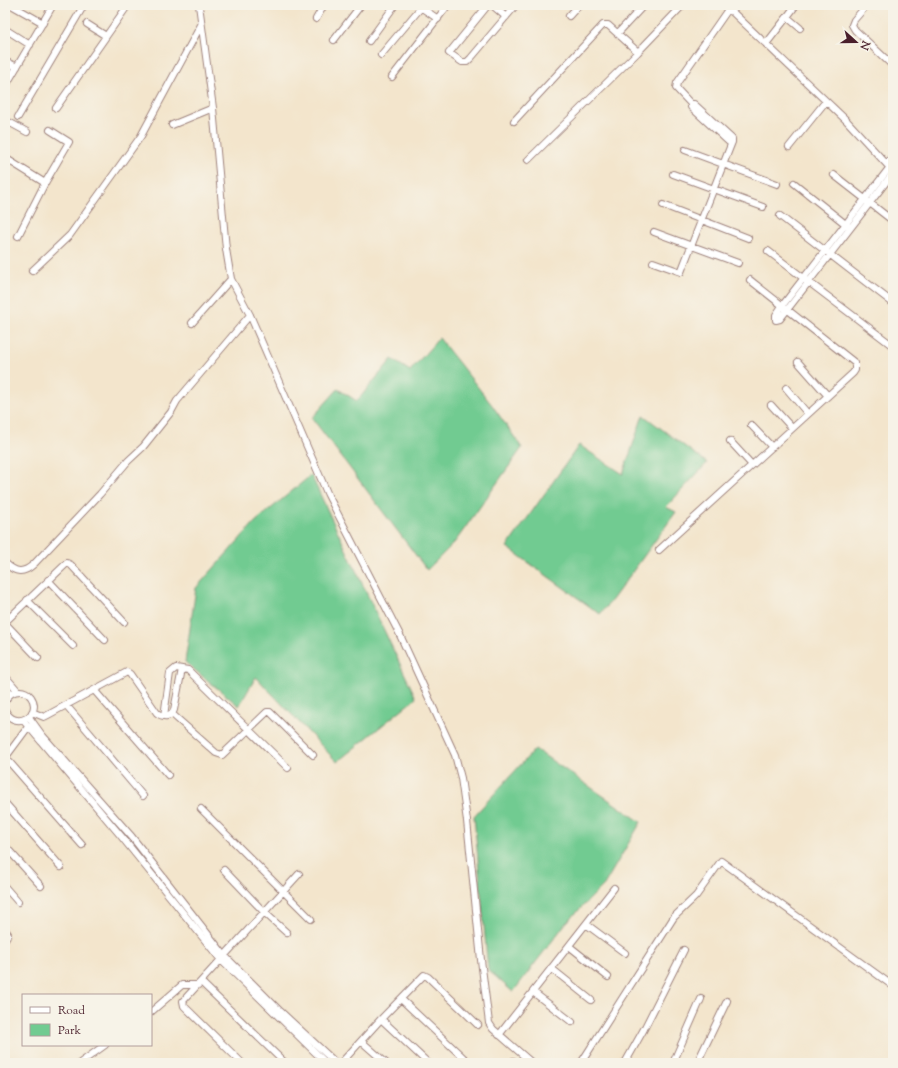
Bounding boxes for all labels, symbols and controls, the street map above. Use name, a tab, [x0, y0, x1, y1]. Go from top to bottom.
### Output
north arrow	[836, 22, 876, 62]
text: N	[855, 37, 874, 52]
legend	[22, 994, 152, 1046]
text: Road	[58, 1002, 85, 1020]
text: Park	[58, 1022, 81, 1040]

